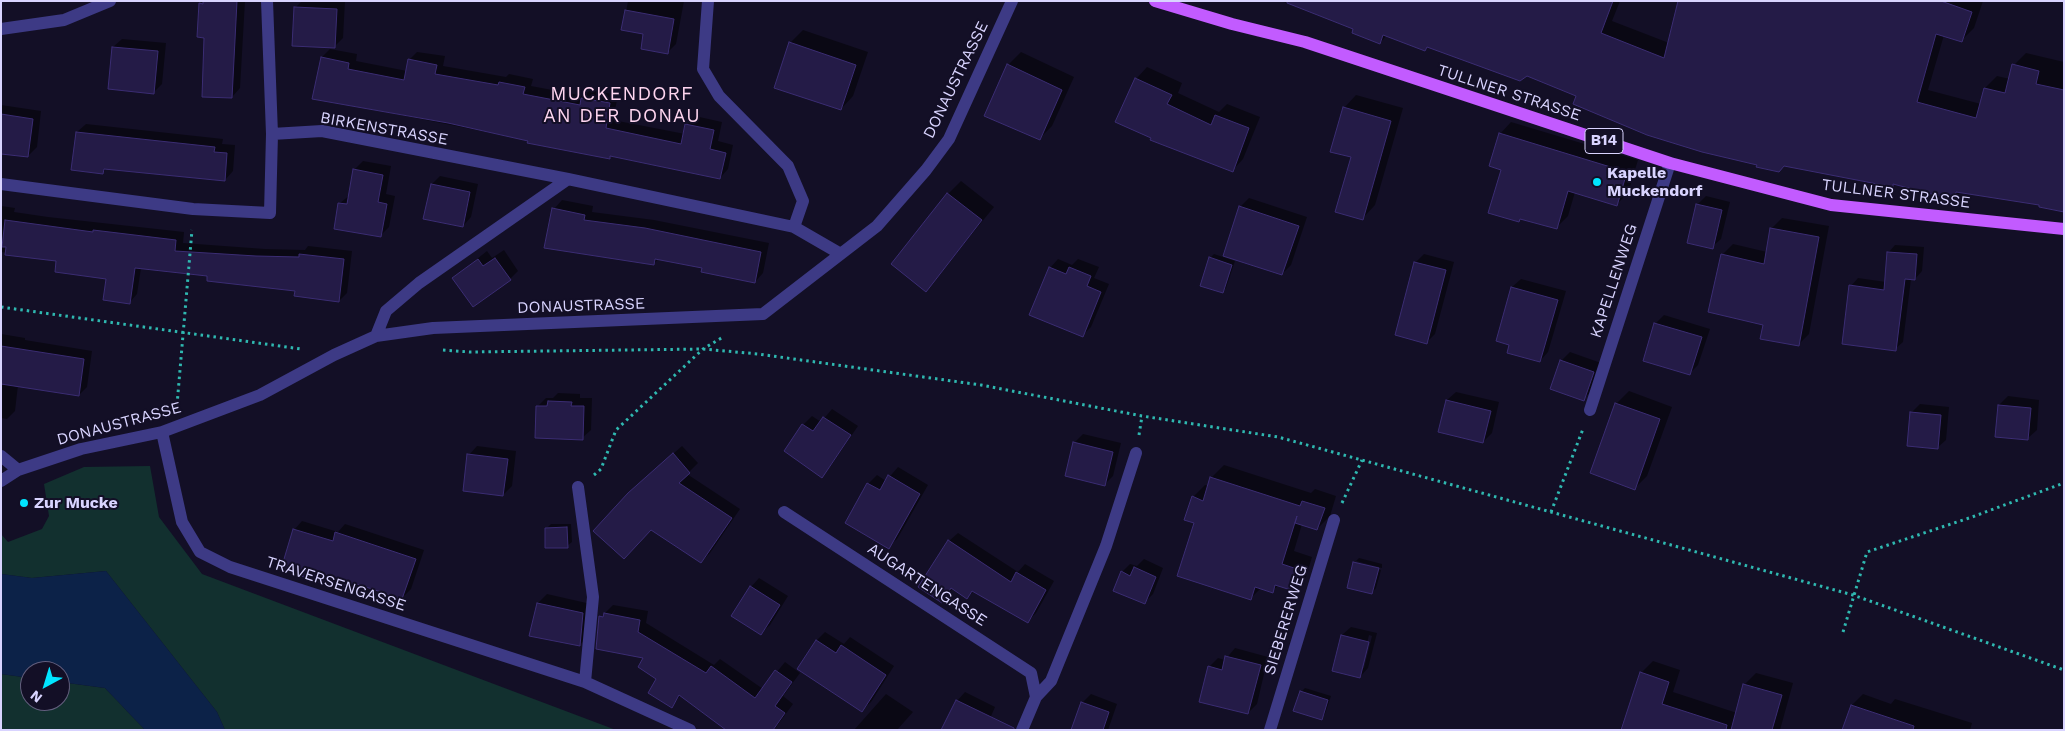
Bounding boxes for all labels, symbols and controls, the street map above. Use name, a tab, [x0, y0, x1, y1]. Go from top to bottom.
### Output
street label: DONAUSTRASSE	[919, 18, 993, 142]
street label: TULLNER STRASSE	[1435, 61, 1583, 125]
district label: MUCKENDORF AN DER DONAU	[542, 83, 702, 127]
street label: BIRKENSTRASSE	[319, 108, 449, 150]
road number: B14	[1585, 128, 1623, 154]
place label: Kapelle Muckendorf	[1607, 163, 1702, 201]
street label: TULLNER STRASSE	[1821, 175, 1971, 213]
marker: Kapelle Muckendorf	[1591, 176, 1603, 188]
street label: KAPELLENWEG	[1586, 221, 1642, 341]
street label: DONAUSTRASSE	[517, 294, 645, 318]
street label: DONAUSTRASSE	[55, 398, 183, 450]
place label: Zur Mucke	[34, 493, 118, 513]
marker: Zur Mucke	[18, 497, 30, 509]
street label: AUGARTENGASSE	[864, 539, 990, 631]
street label: TRAVERSENGASSE	[264, 552, 408, 616]
street label: SIEBERERWEG	[1260, 563, 1312, 677]
north arrow	[20, 661, 70, 711]
text: N	[27, 687, 45, 706]

